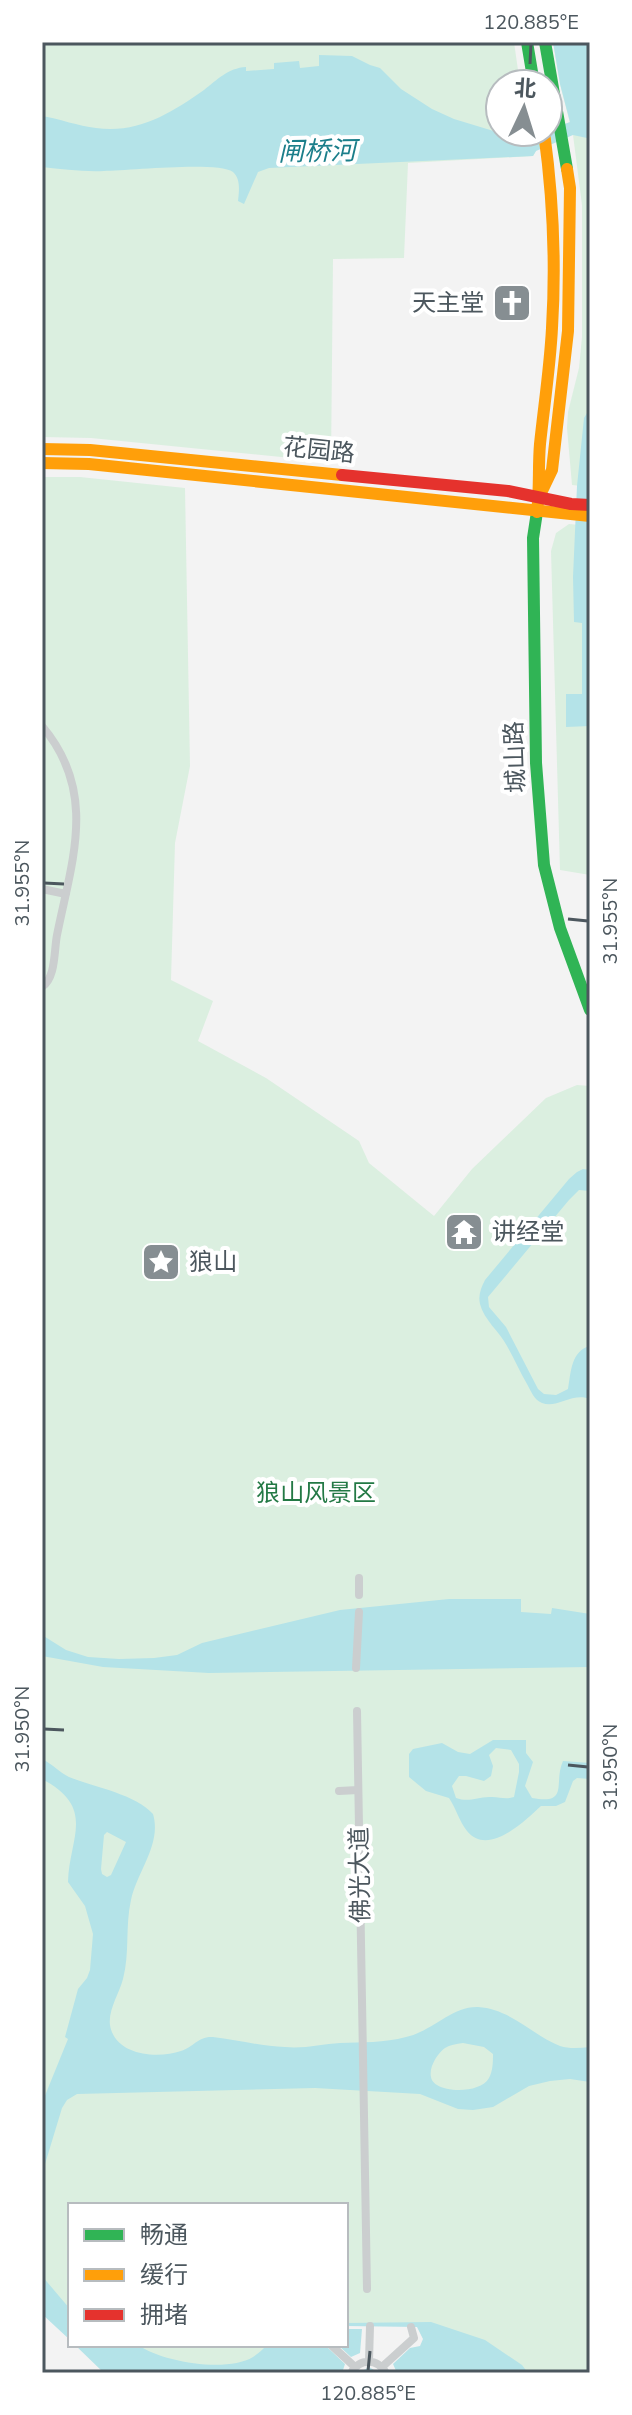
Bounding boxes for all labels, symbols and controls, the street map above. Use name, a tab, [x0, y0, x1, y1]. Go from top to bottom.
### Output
text: 120.885°E	[483, 9, 579, 36]
north arrow	[484, 68, 564, 148]
text: 北	[513, 73, 537, 105]
water label: 闸桥河	[278, 133, 361, 170]
church icon: 天主堂	[491, 282, 533, 324]
place label: 天主堂	[412, 287, 484, 319]
street label: 花园路	[282, 430, 356, 470]
street label: 城山路	[498, 720, 532, 794]
text: 31.955°N	[9, 840, 36, 926]
text: 31.955°N	[597, 878, 624, 964]
temple icon: 讲经堂	[443, 1211, 485, 1253]
place label: 讲经堂	[492, 1216, 564, 1248]
place icon: 狼山	[140, 1241, 182, 1283]
place label: 狼山	[189, 1246, 237, 1278]
park label: 狼山风景区	[256, 1477, 376, 1509]
text: 31.950°N	[9, 1686, 36, 1772]
text: 31.950°N	[597, 1724, 624, 1810]
street label: 佛光大道	[343, 1827, 377, 1923]
legend	[68, 2203, 348, 2347]
text: 畅通	[140, 2219, 188, 2251]
text: 缓行	[140, 2259, 188, 2291]
text: 拥堵	[140, 2299, 188, 2331]
text: 120.885°E	[320, 2380, 416, 2407]

